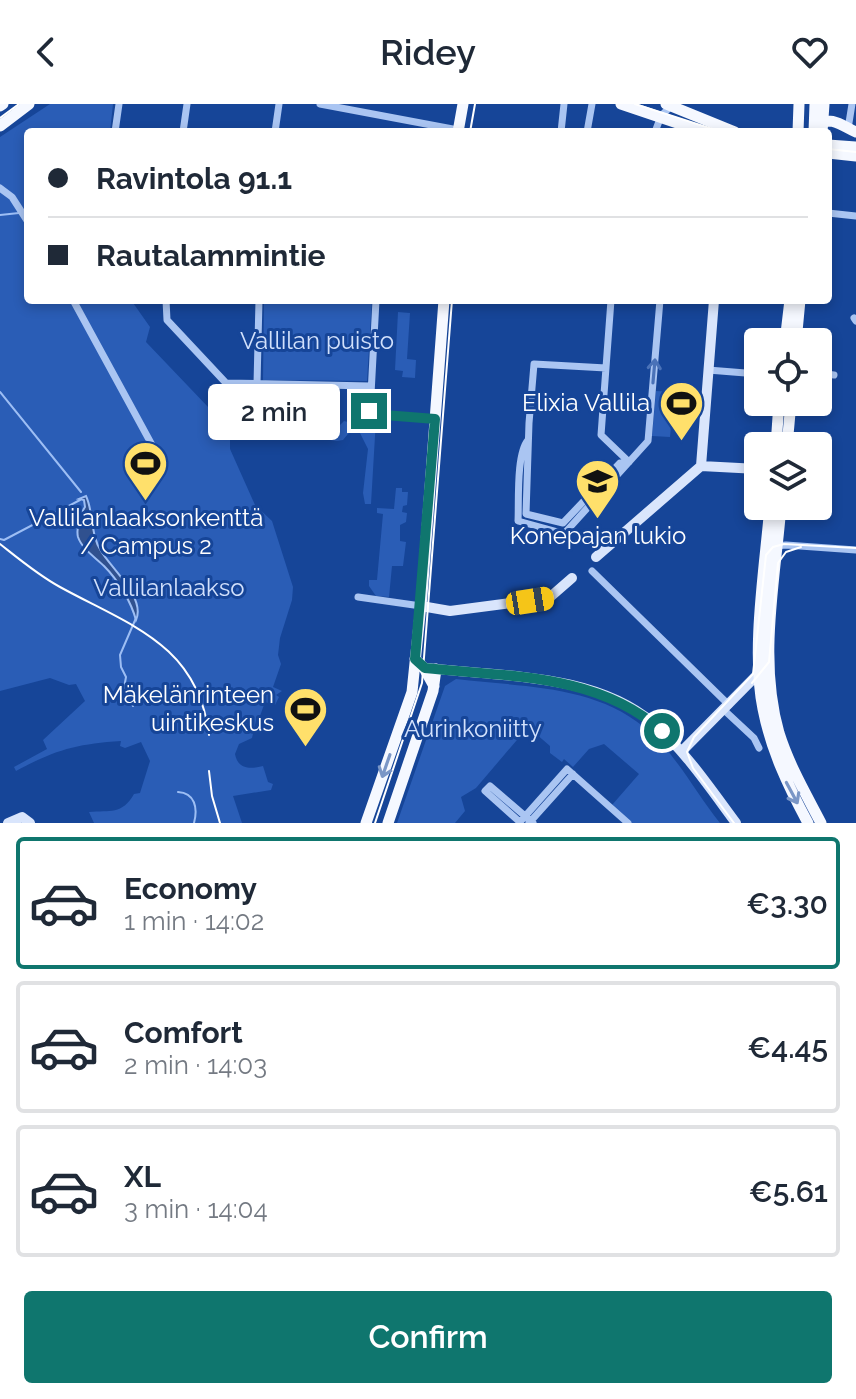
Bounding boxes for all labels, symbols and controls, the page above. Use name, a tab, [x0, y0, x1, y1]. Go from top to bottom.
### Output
icon: back	[24, 30, 68, 74]
icon: heart	[788, 30, 832, 74]
text: Ridey	[380, 31, 476, 73]
text: Ravintola 91.1	[96, 161, 292, 196]
text: Rautalammintie	[96, 238, 326, 273]
park label: Vallilan puisto	[240, 326, 394, 355]
map controls	[744, 328, 832, 520]
button: locate	[744, 328, 832, 416]
one-way arrow	[647, 358, 662, 385]
sports icon: Elixia Vallila	[657, 379, 705, 442]
callout: 2 min	[209, 383, 341, 439]
place label: Elixia Vallila	[522, 388, 650, 417]
route end	[351, 393, 387, 429]
text: 2 min	[241, 397, 307, 427]
button: layers	[744, 432, 832, 520]
sports icon: Vallilanlaaksonkenttä / Campus 2	[122, 440, 170, 503]
school or university icon: Konepajan lukio	[574, 458, 622, 521]
place label: Vallilanlaaksonkenttä / Campus 2	[29, 503, 263, 560]
place label: Konepajan lukio	[510, 521, 686, 550]
park label: Vallilanlaakso	[93, 573, 245, 602]
car	[504, 585, 556, 617]
place label: Mäkelänrinteen uintikeskus	[103, 680, 274, 737]
sports icon: Mäkelänrinteen uintikeskus	[281, 685, 329, 748]
route start	[644, 713, 680, 749]
park label: Aurinkoniitty	[404, 714, 542, 743]
one-way arrow	[378, 753, 392, 778]
one-way arrow	[785, 781, 801, 805]
icon: car	[28, 867, 100, 939]
text: Economy	[124, 871, 257, 906]
text: €3.30	[746, 886, 828, 921]
text: 1 min · 14:02	[124, 906, 264, 936]
icon: car	[28, 1011, 100, 1083]
text: Comfort	[124, 1015, 243, 1050]
text: €4.45	[747, 1030, 828, 1065]
text: 2 min · 14:03	[124, 1050, 267, 1080]
icon: car	[28, 1155, 100, 1227]
text: XL	[124, 1159, 161, 1194]
text: €5.61	[749, 1174, 828, 1209]
text: 3 min · 14:04	[124, 1194, 268, 1224]
button: Confirm	[24, 1291, 832, 1383]

